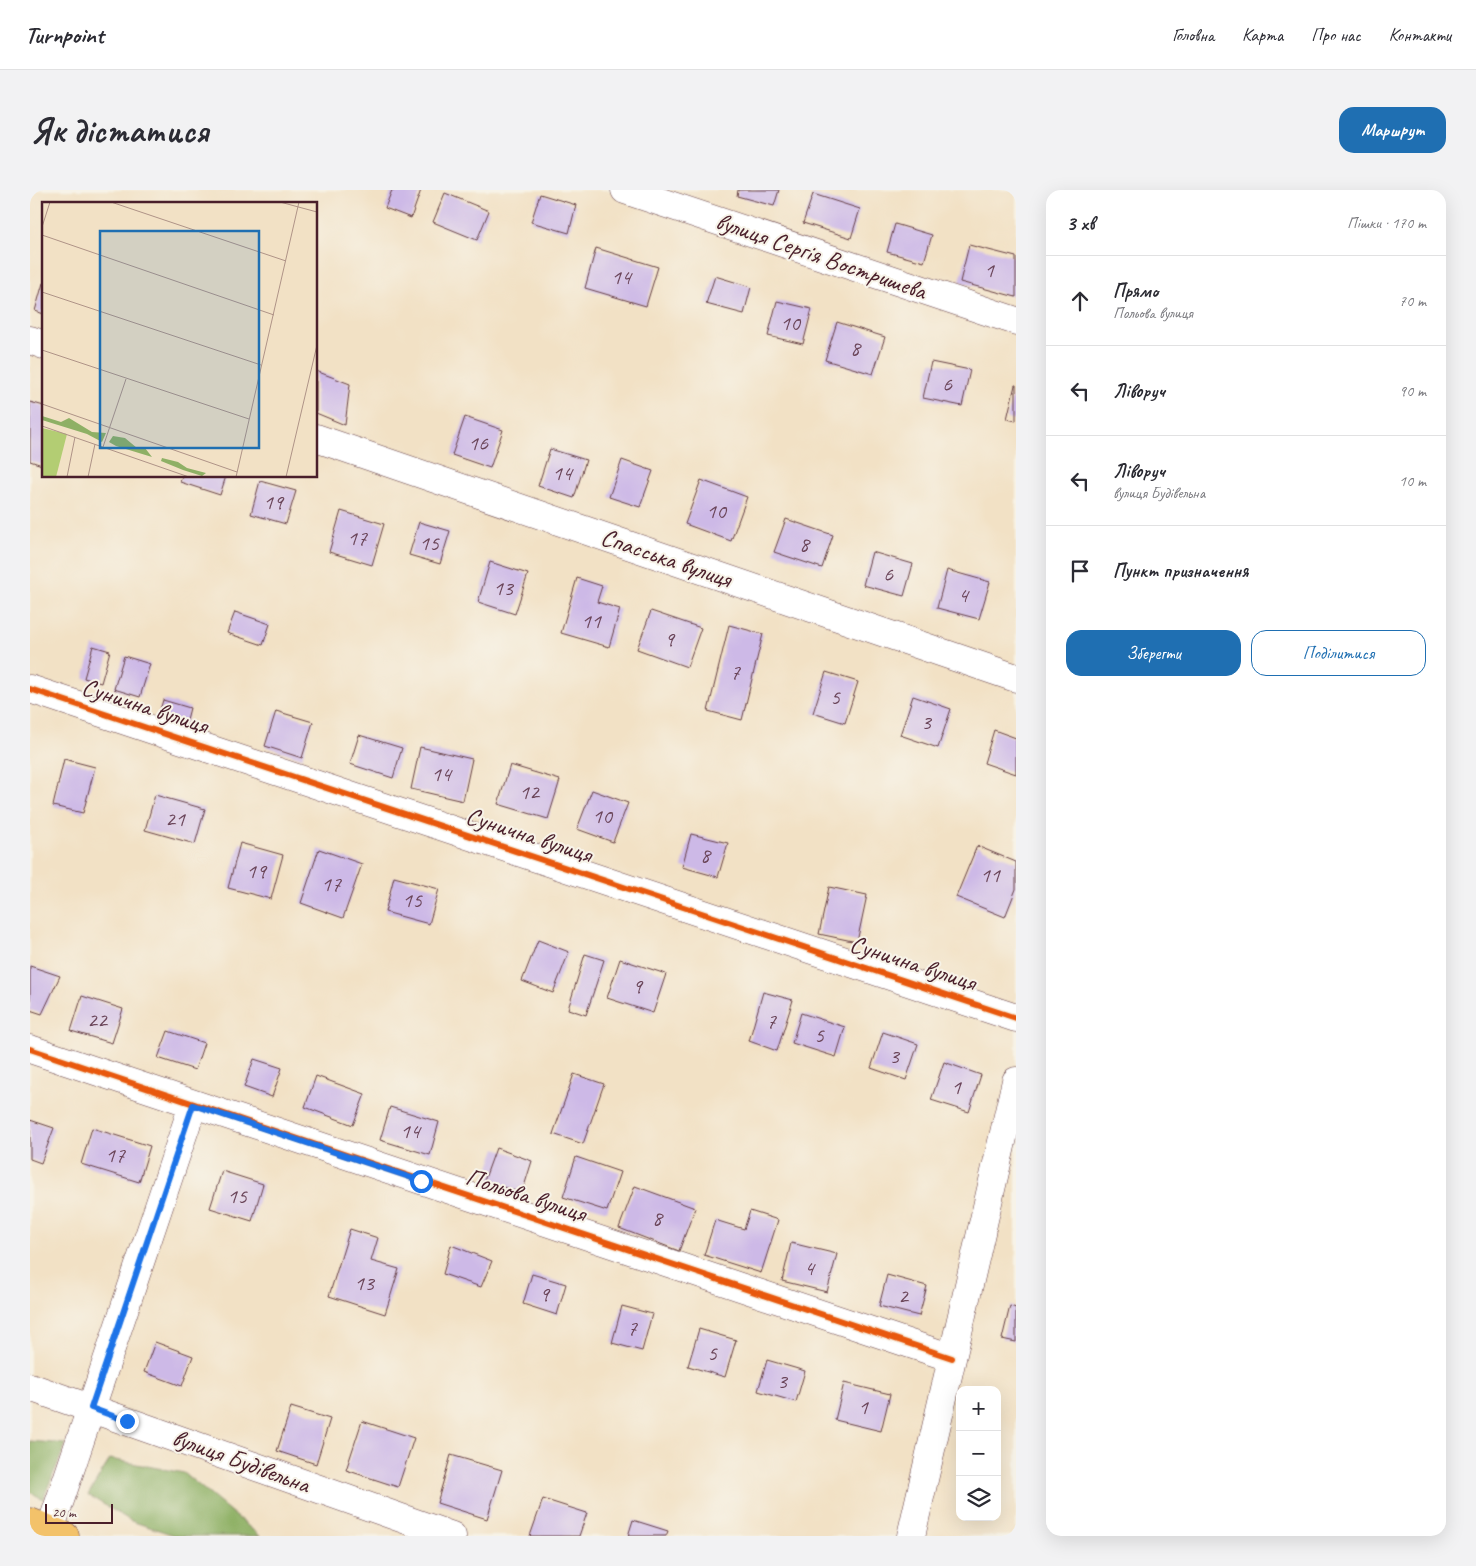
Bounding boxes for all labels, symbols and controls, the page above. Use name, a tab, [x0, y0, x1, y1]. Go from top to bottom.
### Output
text: Turnpoint	[25, 20, 104, 50]
text: Головна	[1172, 24, 1214, 46]
text: Карта	[1242, 24, 1283, 46]
text: Про нас	[1311, 24, 1361, 46]
text: Контакти	[1389, 24, 1451, 46]
button: Маршрут	[1339, 107, 1446, 153]
text: Як дістатися	[30, 108, 208, 153]
inset map	[42, 202, 318, 478]
street label: вулиця Сергія Востришева	[712, 205, 932, 308]
text: 3 хв	[1066, 210, 1095, 236]
text: Пішки · 170 m	[1347, 213, 1426, 233]
house number: 1	[984, 256, 995, 284]
house number: 14	[611, 263, 633, 291]
text: Прямо	[1113, 279, 1158, 303]
icon: ahead	[1066, 287, 1094, 315]
text: 70 m	[1399, 291, 1426, 311]
text: Польова вулиця	[1113, 303, 1193, 323]
house number: 10	[780, 309, 802, 337]
house number: 8	[850, 334, 862, 362]
house number: 6	[942, 370, 953, 398]
icon: left	[1066, 377, 1094, 405]
text: Ліворуч	[1113, 379, 1165, 403]
text: 90 m	[1399, 381, 1426, 401]
house number: 16	[468, 429, 489, 457]
house number: 14	[552, 459, 574, 487]
text: Ліворуч	[1113, 459, 1165, 483]
icon: left	[1066, 467, 1094, 495]
text: 10 m	[1399, 471, 1426, 491]
text: вулиця Будівельна	[1113, 483, 1205, 503]
house number: 19	[263, 488, 285, 516]
house number: 10	[706, 497, 728, 525]
street label: Спасська вулиця	[597, 521, 737, 596]
house number: 17	[347, 524, 368, 552]
house number: 15	[419, 529, 440, 557]
house number: 8	[799, 530, 811, 558]
icon: arrive	[1066, 557, 1094, 585]
text: Пункт призначення	[1113, 559, 1248, 583]
house number: 6	[883, 560, 894, 588]
house number: 13	[493, 574, 515, 602]
house number: 4	[958, 581, 970, 609]
house number: 11	[581, 607, 602, 635]
house number: 9	[664, 625, 676, 653]
button: Зберегти	[1066, 630, 1241, 676]
button: Поділитися	[1251, 630, 1426, 676]
house number: 7	[730, 658, 741, 686]
street label: Сунична вулиця	[78, 671, 214, 742]
house number: 5	[830, 683, 841, 711]
house number: 3	[921, 708, 933, 736]
house number: 14	[431, 760, 453, 788]
house number: 12	[519, 778, 541, 806]
street label: Сунична вулиця	[462, 800, 598, 871]
house number: 10	[592, 802, 614, 830]
house number: 21	[165, 805, 186, 833]
house number: 8	[700, 841, 712, 869]
house number: 19	[246, 857, 268, 885]
house number: 11	[980, 861, 1001, 889]
house number: 17	[321, 870, 342, 898]
house number: 15	[402, 886, 423, 914]
street label: Сунична вулиця	[846, 928, 982, 999]
house number: 9	[632, 972, 644, 1000]
house number: 22	[87, 1006, 109, 1034]
house number: 7	[766, 1007, 777, 1035]
house number: 5	[814, 1021, 825, 1049]
house number: 3	[889, 1042, 901, 1070]
house number: 1	[951, 1073, 962, 1101]
house number: 14	[400, 1117, 422, 1145]
house number: 17	[105, 1141, 126, 1169]
street label: Польова вулиця	[462, 1161, 593, 1230]
route start	[410, 1170, 433, 1193]
house number: 15	[227, 1182, 248, 1210]
house number: 8	[652, 1204, 664, 1232]
house number: 4	[804, 1254, 816, 1282]
house number: 13	[354, 1269, 376, 1297]
house number: 9	[539, 1280, 551, 1308]
house number: 2	[898, 1282, 910, 1310]
house number: 7	[627, 1314, 638, 1342]
house number: 5	[707, 1339, 718, 1367]
house number: 3	[777, 1367, 789, 1395]
map controls	[956, 1386, 1001, 1521]
button: +	[956, 1386, 1001, 1431]
house number: 1	[858, 1393, 869, 1421]
route end	[116, 1410, 139, 1433]
street label: вулиця Будівельна	[168, 1421, 316, 1501]
button: −	[956, 1431, 1001, 1476]
button: layers	[956, 1476, 1001, 1521]
scale bar	[45, 1501, 112, 1524]
text: 20 m	[52, 1504, 76, 1521]

